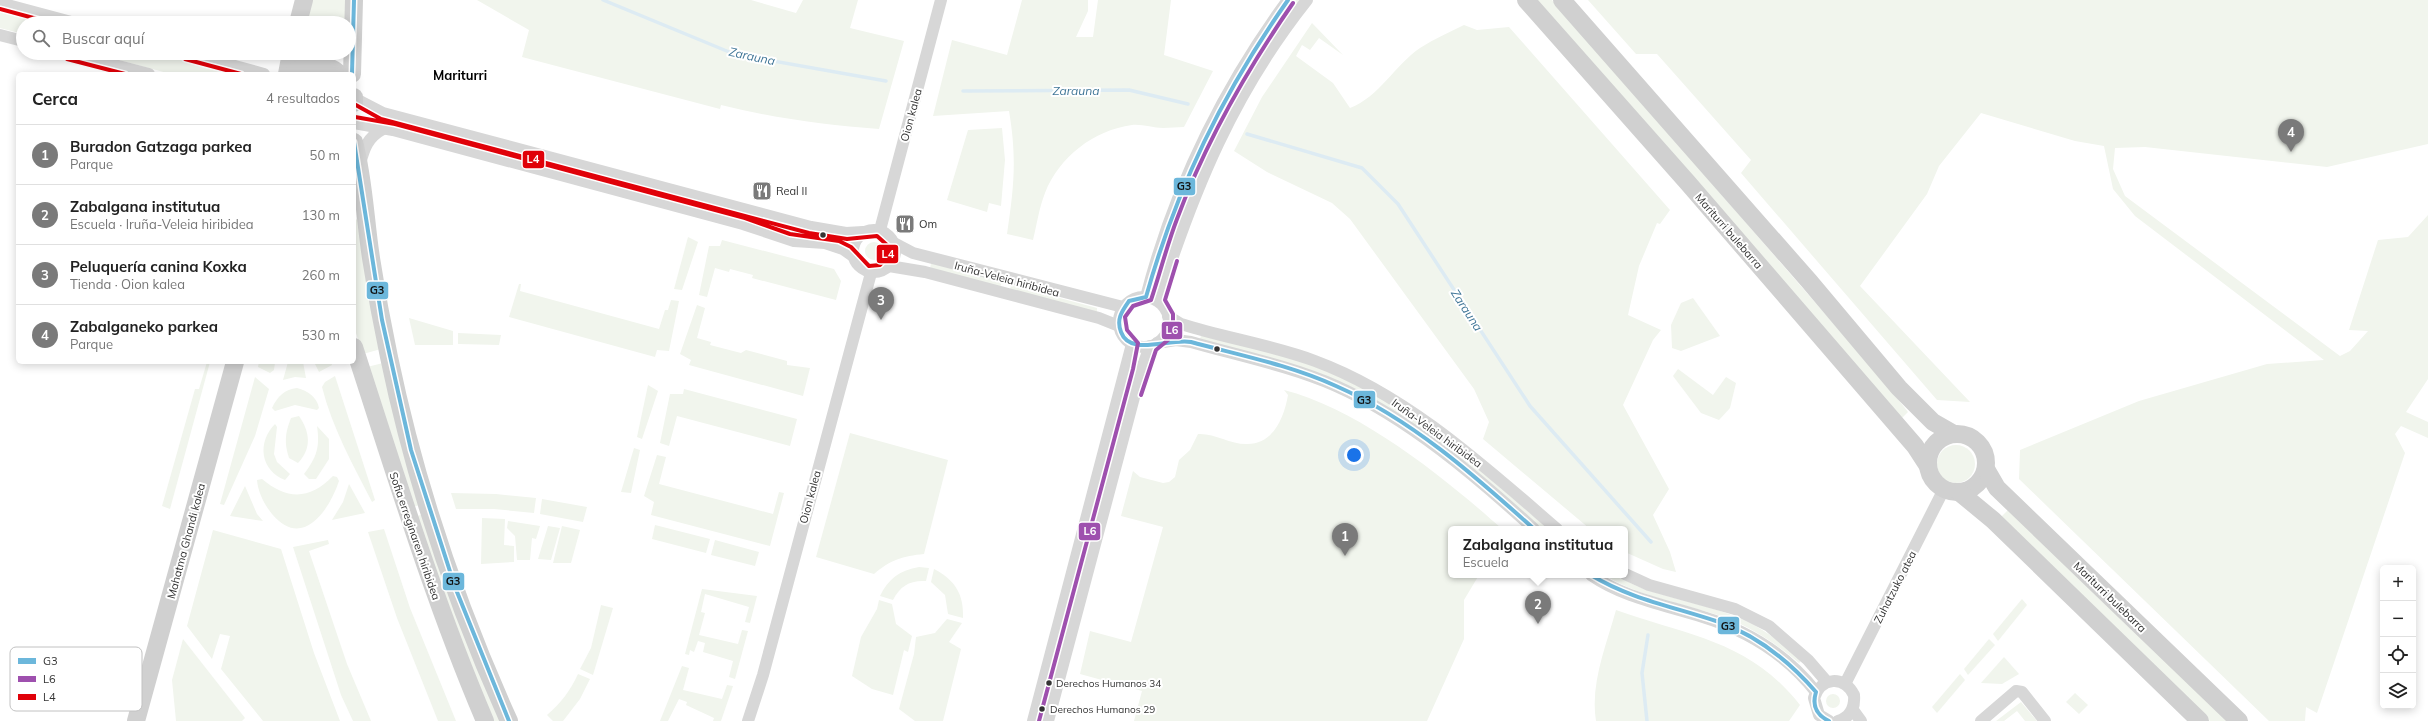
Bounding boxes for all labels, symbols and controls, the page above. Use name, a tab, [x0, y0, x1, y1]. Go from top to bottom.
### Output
search box	[16, 16, 356, 60]
icon: search	[30, 27, 52, 49]
text: Buscar aquí	[62, 29, 144, 48]
water label: Zarauna	[728, 44, 776, 68]
district label: Mariturri	[433, 67, 487, 83]
water label: Zarauna	[1053, 83, 1099, 98]
street label: Oion kalea	[897, 87, 925, 143]
text: Cerca	[32, 88, 78, 109]
text: 4 resultados	[266, 90, 340, 106]
pin: 4	[2278, 119, 2304, 152]
text: Buradon Gatzaga parkea	[70, 137, 252, 156]
text: 1	[41, 147, 49, 163]
text: 50 m	[310, 147, 340, 163]
line badge: L4	[522, 150, 545, 169]
text: L4	[527, 152, 540, 166]
text: Parque	[70, 156, 113, 172]
line badge: G3	[1173, 177, 1196, 196]
text: G3	[1177, 179, 1192, 193]
restaurant icon: Real II	[751, 180, 773, 202]
place label: Real II	[776, 184, 807, 198]
street label: Mariturri bulebarra	[1692, 190, 1766, 272]
text: Zabalgana institutua	[70, 197, 220, 216]
text: 2	[41, 207, 49, 223]
text: 130 m	[302, 207, 340, 223]
restaurant icon: Om	[894, 213, 916, 235]
text: Escuela · Iruña-Veleia hiribidea	[70, 216, 254, 232]
place label: Om	[919, 217, 937, 231]
unlabelled marker	[818, 230, 828, 240]
line badge: L4	[876, 244, 899, 264]
text: L4	[882, 247, 895, 261]
text: Peluquería canina Koxka	[70, 257, 247, 276]
street label: Iruña-Veleia hiribidea	[953, 258, 1061, 300]
text: 3	[41, 267, 49, 283]
text: 260 m	[302, 267, 340, 283]
text: Tienda · Oion kalea	[70, 276, 185, 292]
line badge: G3	[366, 281, 389, 300]
text: G3	[370, 283, 385, 297]
water label: Zarauna	[1448, 286, 1486, 334]
pin: 3	[868, 287, 894, 320]
text: Zabalganeko parkea	[70, 317, 218, 336]
line badge: L6	[1161, 321, 1183, 340]
text: L6	[1166, 323, 1179, 337]
text: 4	[41, 327, 49, 343]
text: 530 m	[302, 327, 340, 343]
text: Parque	[70, 336, 113, 352]
unlabelled marker	[1212, 344, 1222, 354]
line badge: G3	[1353, 390, 1376, 409]
text: G3	[1357, 393, 1372, 407]
street label: Iruña-Veleia hiribidea	[1389, 396, 1485, 470]
your location	[1344, 445, 1364, 465]
street label: Oion kalea	[796, 469, 824, 525]
street label: Sofia erreginaren hiribidea	[387, 470, 443, 602]
street label: Mahatma Ghandi kalea	[164, 482, 208, 600]
line badge: L6	[1078, 522, 1101, 541]
pin: 1	[1332, 523, 1358, 556]
text: L6	[1084, 524, 1097, 538]
popup	[1448, 526, 1628, 578]
text: Zabalgana institutua	[1463, 535, 1613, 554]
street label: Zuhatzuko atea	[1871, 548, 1919, 626]
text: Escuela	[1463, 554, 1509, 570]
street label: Mariturri bulebarra	[2071, 559, 2149, 635]
map controls	[2380, 565, 2416, 709]
button: +	[2380, 565, 2416, 601]
line badge: G3	[442, 572, 465, 591]
text: G3	[446, 574, 461, 588]
pin: 2	[1525, 591, 1551, 624]
button: −	[2380, 601, 2416, 637]
line badge: G3	[1717, 616, 1740, 635]
text: G3	[1721, 619, 1736, 633]
button: locate	[2380, 637, 2416, 673]
legend	[10, 647, 142, 711]
text: G3	[43, 654, 58, 668]
text: L6	[43, 672, 56, 686]
button: layers	[2380, 673, 2416, 709]
place label: Derechos Humanos 34	[1056, 677, 1161, 690]
marker: Derechos Humanos 34	[1044, 678, 1054, 688]
text: L4	[43, 690, 56, 704]
place label: Derechos Humanos 29	[1050, 703, 1155, 716]
marker: Derechos Humanos 29	[1037, 704, 1047, 714]

